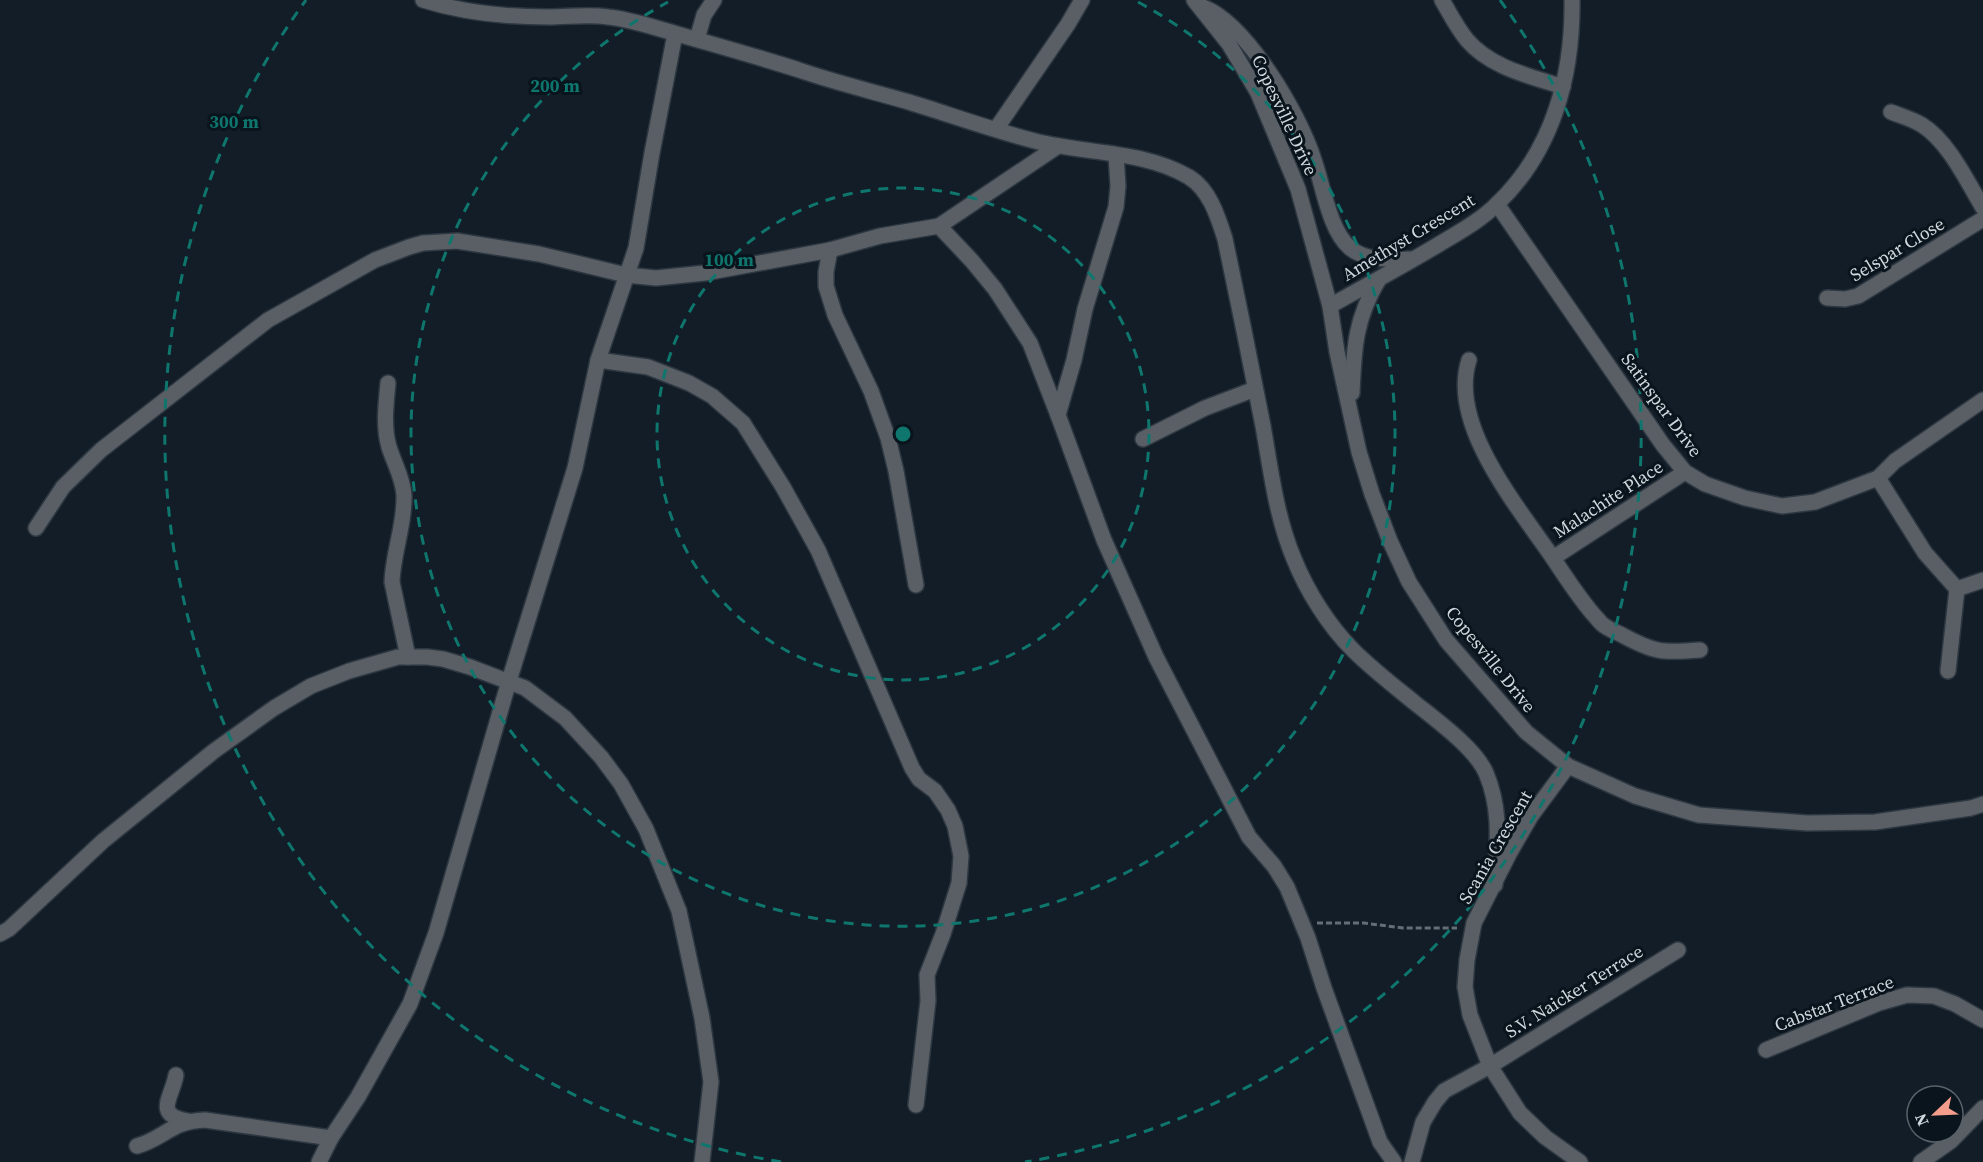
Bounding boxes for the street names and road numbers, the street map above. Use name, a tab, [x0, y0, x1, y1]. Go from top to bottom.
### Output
street label: Copesville Drive	[1246, 51, 1324, 179]
street label: Amethyst Crescent	[1337, 187, 1479, 287]
street label: Selspar Close	[1845, 211, 1949, 287]
street label: Satinspar Drive	[1616, 348, 1708, 462]
street label: Malachite Place	[1548, 454, 1668, 544]
street label: Copesville Drive	[1440, 600, 1542, 718]
street label: Scania Crescent	[1452, 786, 1538, 908]
street label: S.V. Naicker Terrace	[1500, 938, 1648, 1044]
street label: Cabstar Terrace	[1771, 969, 1897, 1037]

